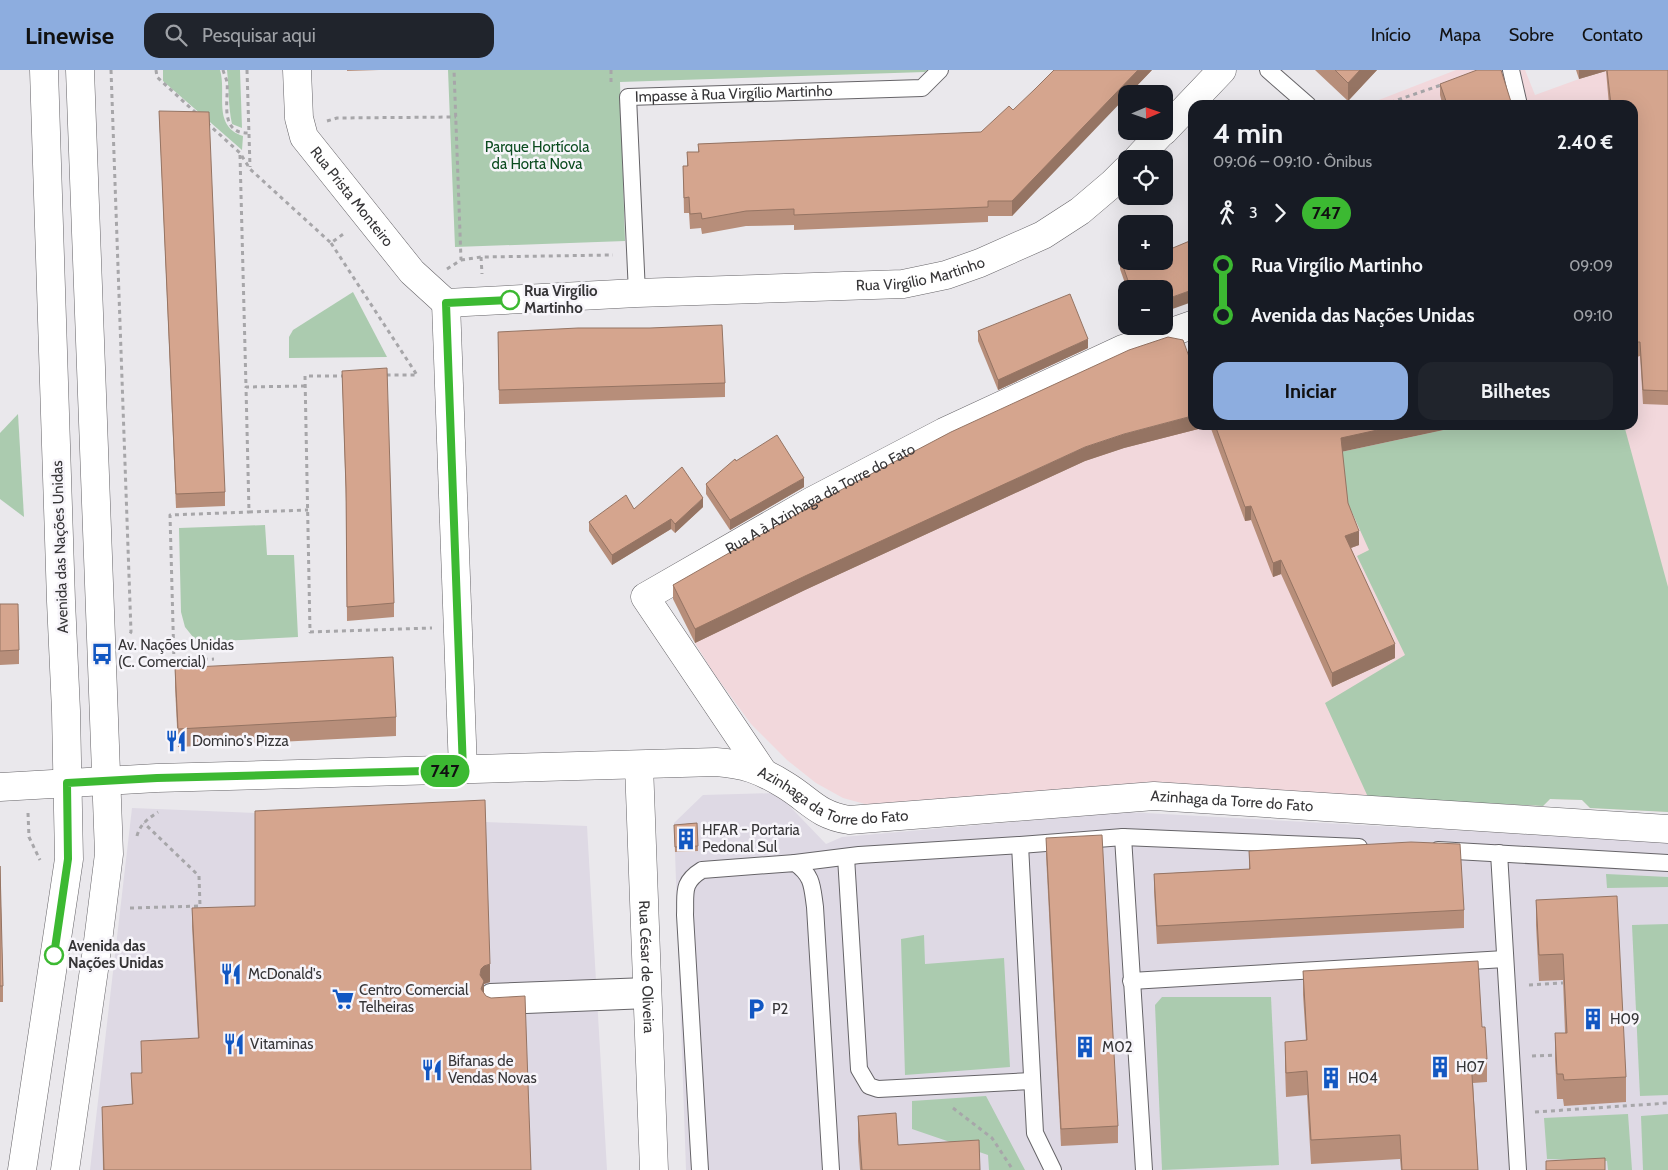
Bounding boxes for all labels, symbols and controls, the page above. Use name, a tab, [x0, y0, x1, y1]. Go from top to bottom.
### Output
search box	[144, 13, 494, 58]
text: Linewise	[25, 21, 114, 50]
icon: search	[162, 21, 190, 49]
text: Pesquisar aqui	[202, 24, 316, 47]
text: Início	[1371, 24, 1411, 46]
text: Mapa	[1439, 24, 1481, 46]
text: Sobre	[1509, 24, 1554, 46]
text: Contato	[1582, 24, 1643, 46]
street label: Impasse à Rua Virgílio Martinho	[635, 82, 833, 106]
north arrow	[1118, 85, 1172, 140]
map controls	[1118, 85, 1173, 335]
text: 4 min	[1213, 116, 1283, 150]
text: 2.40 €	[1557, 131, 1613, 154]
park label: Parque Hortícola da Horta Nova	[485, 138, 590, 173]
street label: Rua Prista Monteiro	[306, 143, 397, 250]
button: locate	[1118, 150, 1173, 205]
text: 09:06 – 09:10 · Ônibus	[1213, 152, 1372, 171]
icon: walk	[1213, 199, 1241, 227]
icon: forward	[1266, 199, 1294, 227]
text: 747	[1312, 202, 1341, 224]
text: 3	[1249, 203, 1258, 222]
button: +	[1118, 215, 1173, 270]
street label: Rua Virgílio Martinho	[856, 253, 988, 295]
text: Rua Virgílio Martinho	[1251, 254, 1423, 277]
text: 09:09	[1569, 256, 1613, 275]
button: −	[1118, 280, 1173, 335]
place label: Rua Virgílio Martinho	[524, 282, 598, 317]
marker: Rua Virgílio Martinho	[500, 290, 520, 310]
text: Avenida das Nações Unidas	[1251, 304, 1474, 327]
text: 09:10	[1573, 306, 1613, 325]
button: Iniciar	[1213, 362, 1408, 420]
button: Bilhetes	[1418, 362, 1613, 420]
street label: Rua A à Azinhaga da Torre do Fato	[722, 440, 918, 558]
street label: Avenida das Nações Unidas	[48, 460, 72, 634]
place label: Av. Nações Unidas (C. Comercial)	[118, 636, 234, 671]
bus stop icon: Av. Nações Unidas (C. Comercial)	[89, 641, 115, 667]
restaurant icon: Domino's Pizza	[163, 728, 189, 754]
place label: Domino's Pizza	[192, 732, 290, 750]
line badge: 747	[416, 755, 474, 787]
text: 747	[431, 760, 459, 782]
street label: Azinhaga da Torre do Fato	[755, 763, 909, 829]
street label: Azinhaga da Torre do Fato	[1150, 787, 1314, 815]
place label: HFAR - Portaria Pedonal Sul	[702, 821, 801, 856]
building icon: HFAR - Portaria Pedonal Sul	[673, 826, 699, 852]
street label: Rua César de Oliveira	[635, 900, 658, 1035]
place label: Avenida das Nações Unidas	[68, 937, 163, 972]
marker: Avenida das Nações Unidas	[44, 945, 64, 965]
restaurant icon: McDonald's	[218, 961, 244, 987]
place label: McDonald's	[248, 965, 322, 983]
place label: Centro Comercial Telheiras	[359, 981, 469, 1016]
supermarket icon: Centro Comercial Telheiras	[330, 986, 356, 1012]
parking icon: P2	[743, 996, 769, 1022]
place label: P2	[772, 1000, 789, 1018]
building icon: H09	[1580, 1006, 1606, 1032]
place label: H09	[1610, 1010, 1640, 1028]
restaurant icon: Vitaminas	[221, 1031, 247, 1057]
building icon: M02	[1072, 1034, 1098, 1060]
place label: Vitaminas	[250, 1035, 313, 1053]
place label: M02	[1102, 1038, 1133, 1056]
place label: Bifanas de Vendas Novas	[448, 1052, 537, 1087]
building icon: H07	[1427, 1054, 1453, 1080]
restaurant icon: Bifanas de Vendas Novas	[419, 1057, 445, 1083]
place label: H07	[1456, 1058, 1485, 1076]
building icon: H04	[1318, 1065, 1344, 1091]
place label: H04	[1348, 1069, 1378, 1087]

